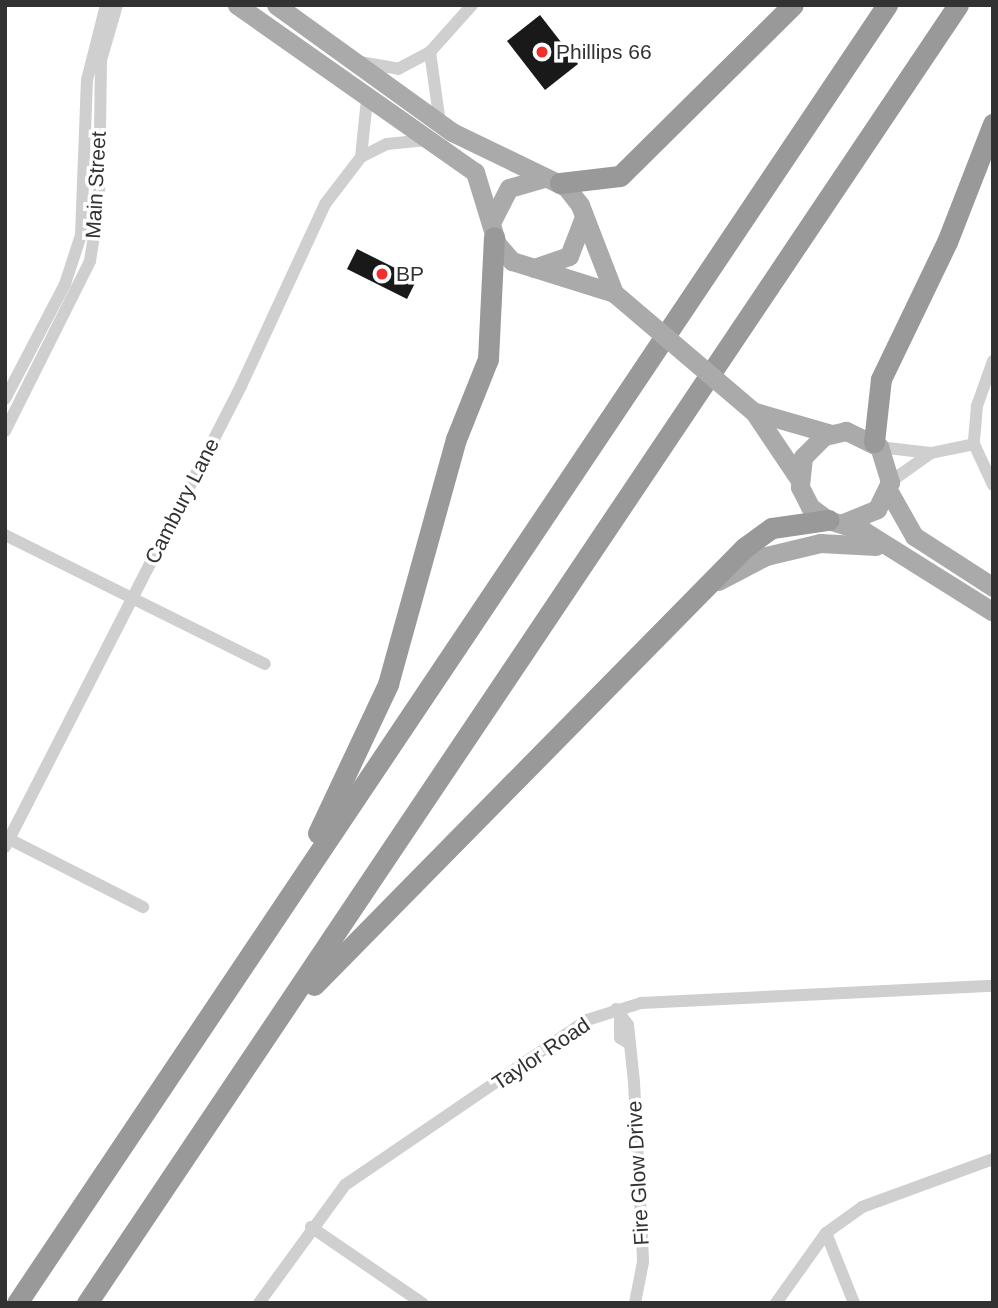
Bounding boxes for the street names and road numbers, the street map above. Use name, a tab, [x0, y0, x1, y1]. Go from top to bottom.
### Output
street label: Main Street	[81, 131, 111, 239]
street label: Cambury Lane	[140, 434, 224, 568]
street label: Taylor Road	[488, 1012, 594, 1096]
street label: Fire Glow Drive	[622, 1100, 654, 1246]

